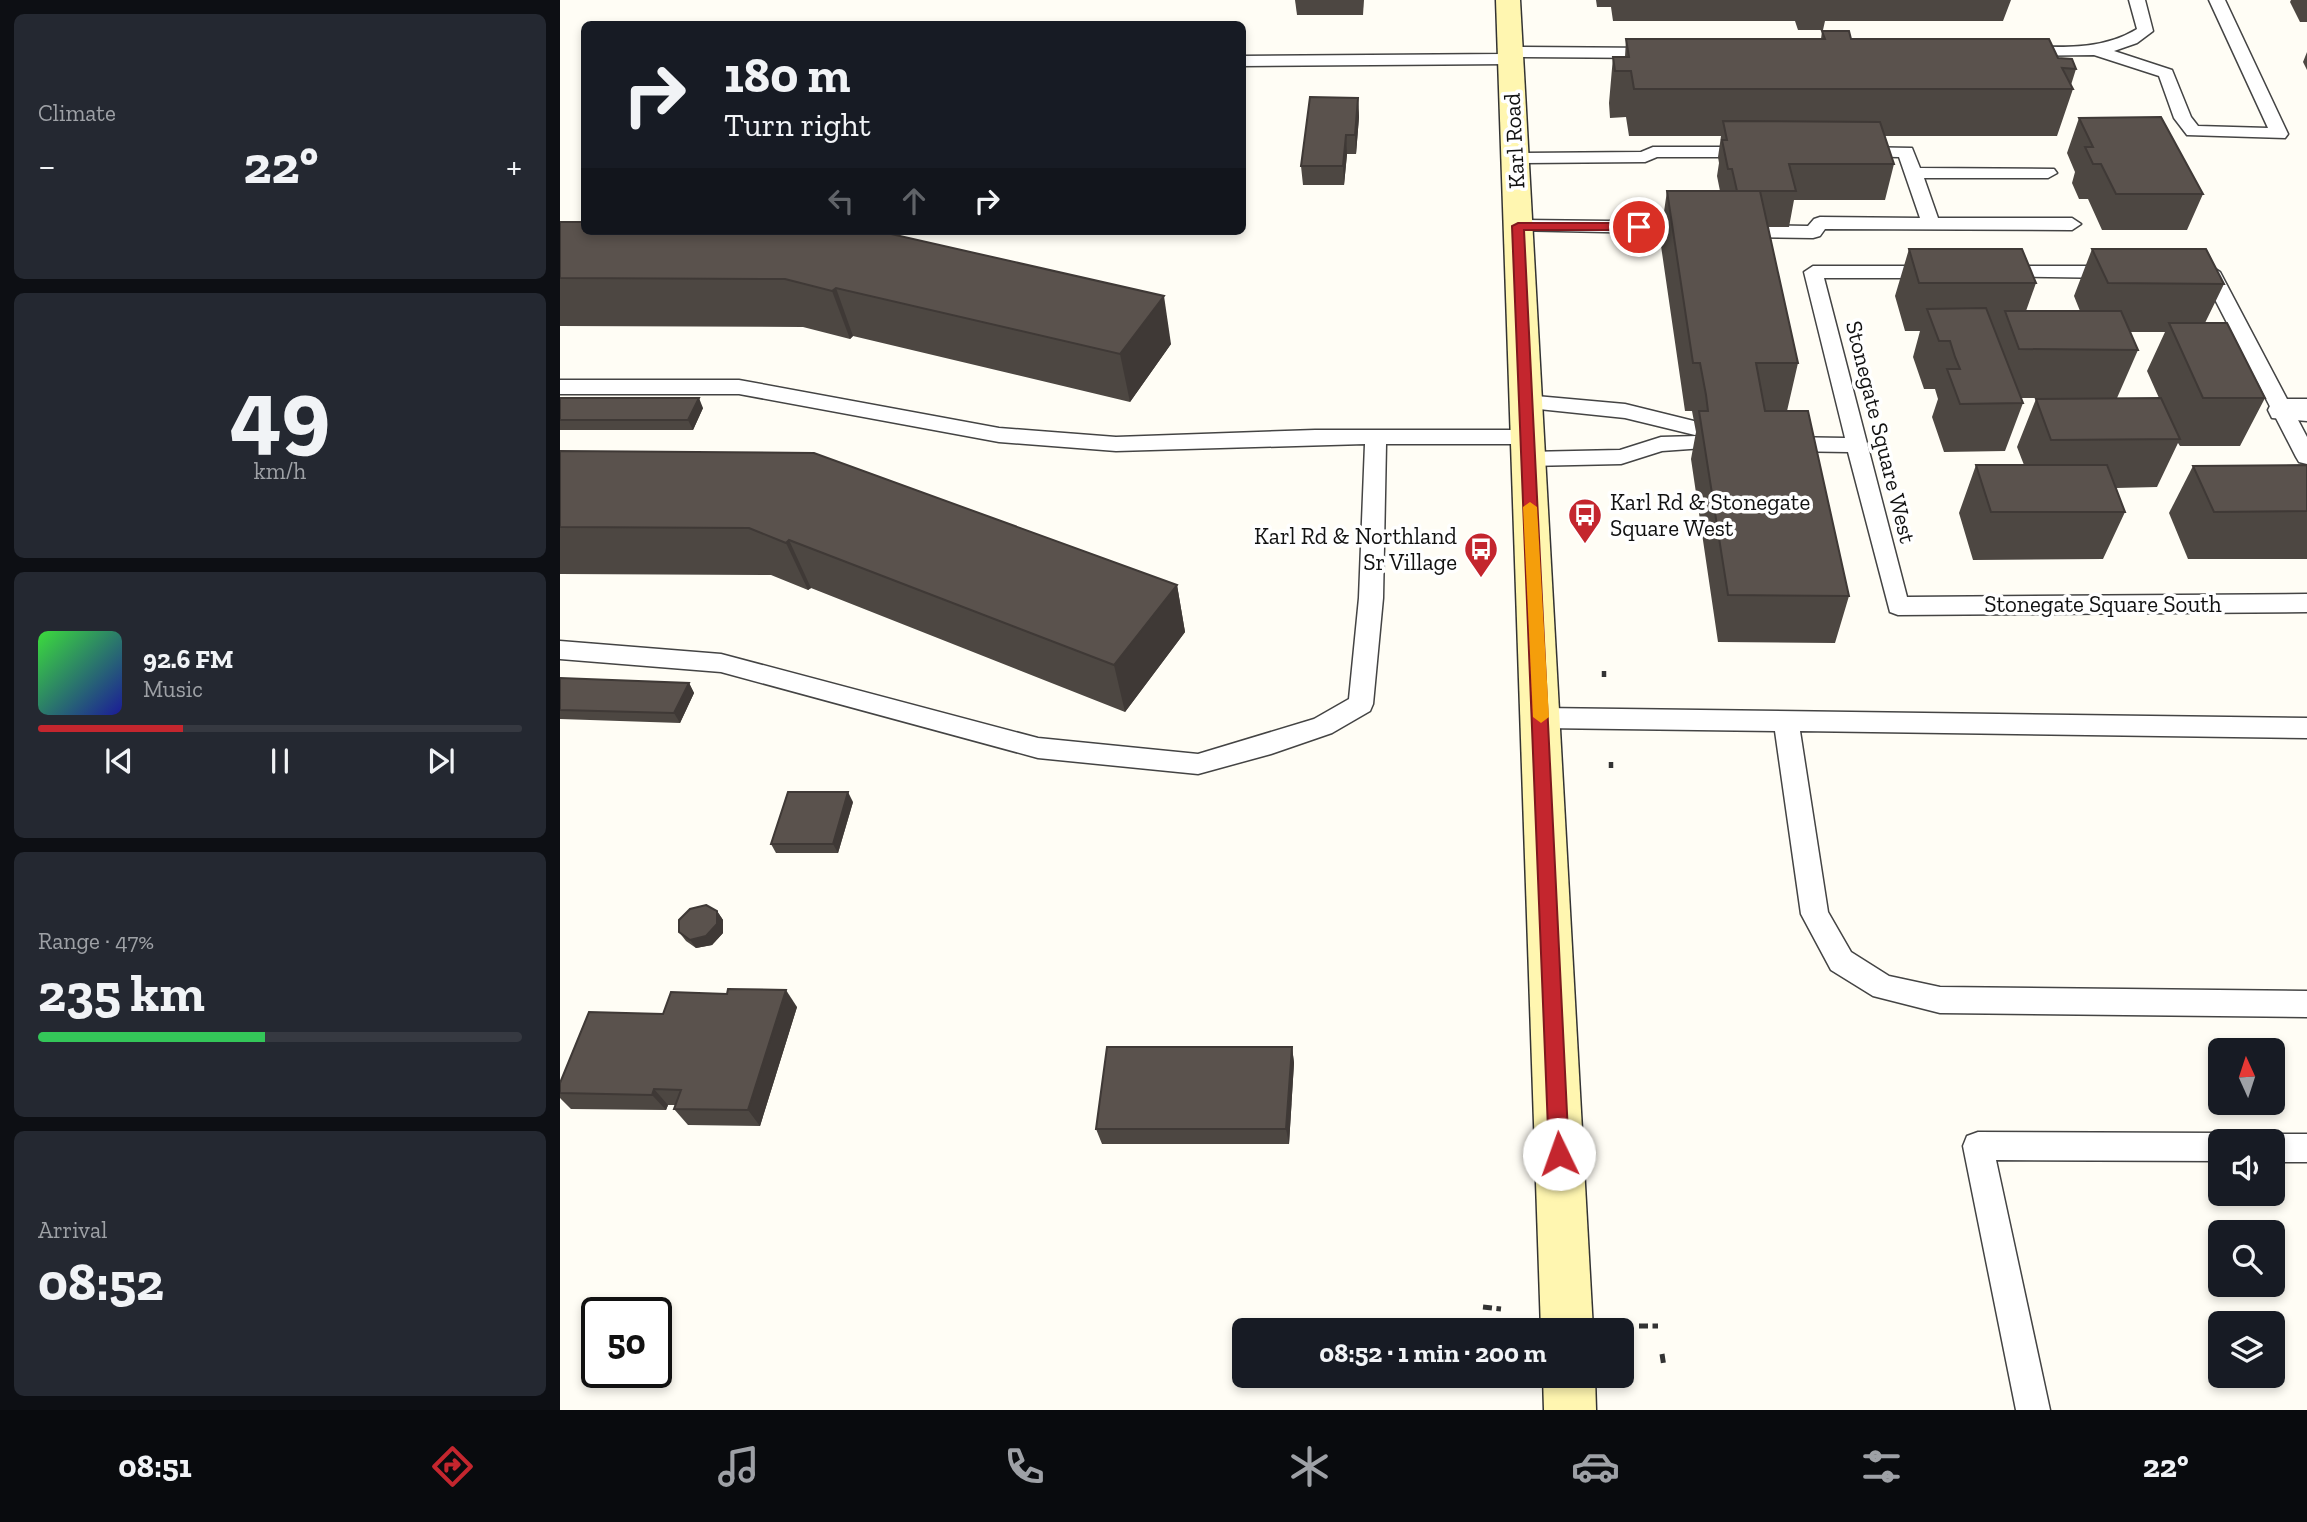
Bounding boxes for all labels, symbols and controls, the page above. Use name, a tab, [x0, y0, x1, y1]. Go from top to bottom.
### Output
text: 180 m	[724, 46, 851, 105]
icon: right	[609, 49, 700, 140]
street label: Karl Road	[1497, 92, 1530, 190]
text: Climate	[38, 99, 116, 127]
text: Turn right	[724, 106, 871, 144]
text: 22°	[244, 134, 318, 196]
text: −	[38, 143, 56, 189]
text: +	[506, 143, 522, 189]
icon: left	[822, 182, 860, 220]
icon: ahead	[895, 182, 933, 220]
icon: right	[968, 182, 1006, 220]
pin	[1609, 197, 1669, 257]
icon: arrive	[1620, 208, 1658, 246]
street label: Stonegate Square West	[1840, 318, 1922, 547]
text: 49	[230, 357, 330, 466]
text: km/h	[254, 457, 306, 485]
place label: Karl Rd & Stonegate Square West	[1610, 488, 1810, 542]
bus stop icon: Karl Rd & Stonegate Square West	[1566, 496, 1604, 545]
place label: Karl Rd & Northland Sr Village	[1254, 522, 1457, 576]
bus stop icon: Karl Rd & Northland Sr Village	[1462, 530, 1500, 579]
street label: Stonegate Square South	[1984, 590, 2222, 618]
text: 92.6 FM	[143, 643, 233, 675]
text: Music	[143, 675, 203, 703]
icon: previous	[100, 742, 138, 780]
icon: pause	[261, 742, 299, 780]
icon: next	[422, 742, 460, 780]
text: Range · 47%	[38, 927, 154, 955]
text: 235 km	[38, 962, 205, 1024]
north arrow	[2208, 1038, 2286, 1115]
map controls	[2208, 1038, 2285, 1388]
position arrow	[1522, 1117, 1596, 1191]
button: sound	[2208, 1129, 2285, 1206]
text: Arrival	[38, 1216, 107, 1244]
button: search	[2208, 1220, 2285, 1297]
text: 08:52	[38, 1251, 164, 1313]
speed limit sign: 50	[581, 1297, 672, 1388]
button: layers	[2208, 1311, 2285, 1388]
text: 08:52 · 1 min · 200 m	[1319, 1337, 1547, 1369]
icon: directions	[428, 1442, 477, 1491]
icon: music	[714, 1442, 763, 1491]
icon: phone	[1000, 1442, 1049, 1491]
icon: climate	[1285, 1442, 1334, 1491]
icon: car	[1571, 1442, 1620, 1491]
icon: filters	[1857, 1442, 1906, 1491]
text: 08:51	[118, 1447, 192, 1485]
text: 22°	[2143, 1447, 2189, 1485]

